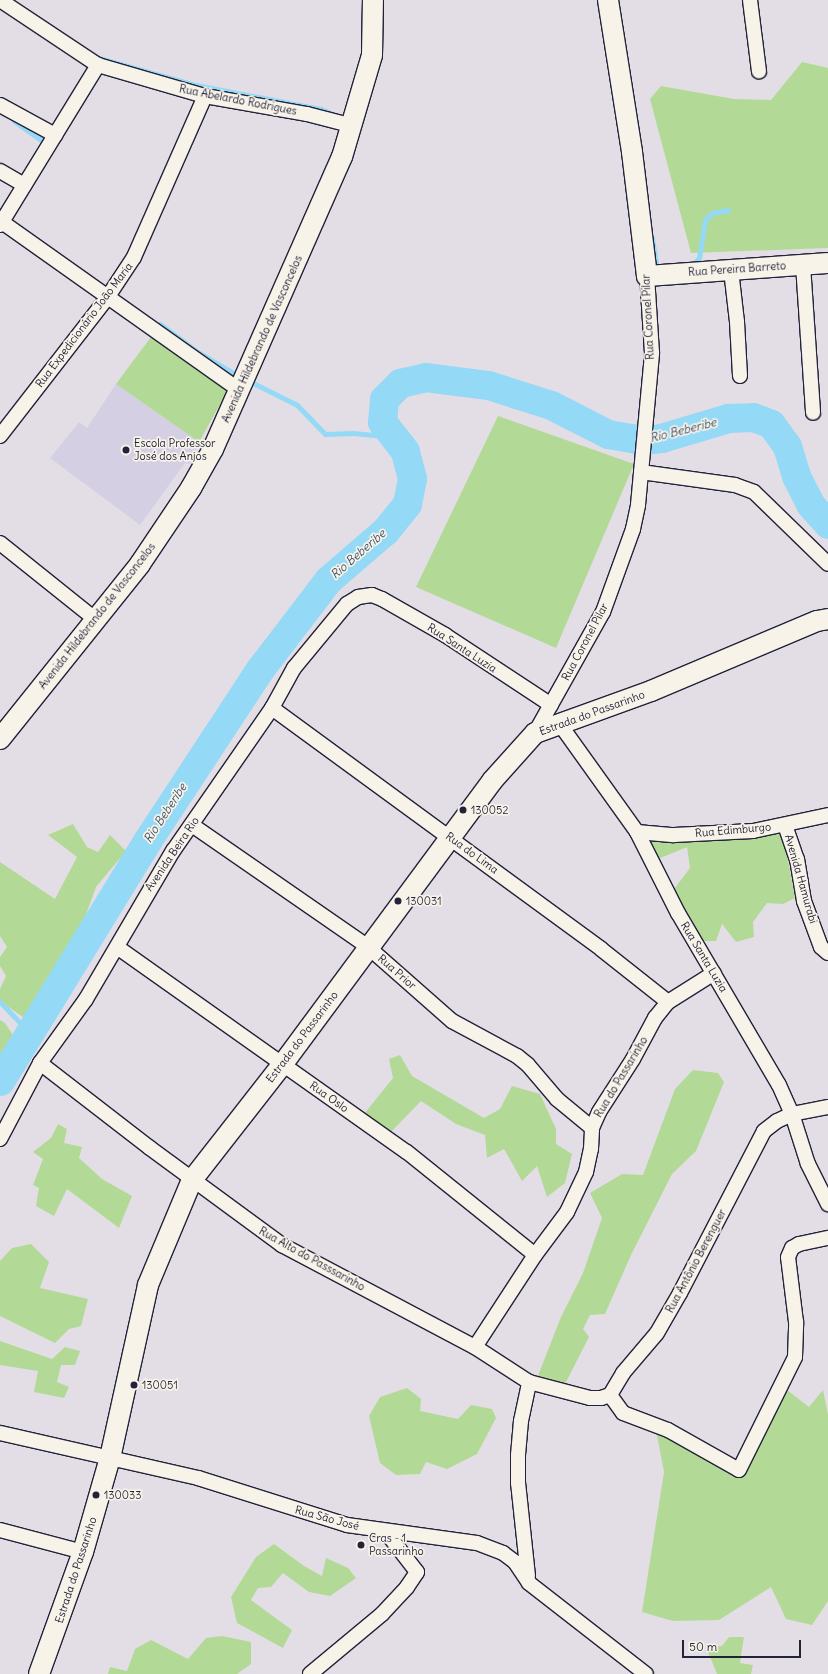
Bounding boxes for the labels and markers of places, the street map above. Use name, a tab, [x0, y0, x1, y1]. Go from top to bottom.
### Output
place label: Escola Professor José dos Anjos	[134, 437, 216, 463]
marker: Escola Professor José dos Anjos	[121, 445, 131, 455]
place label: 130052	[471, 803, 508, 817]
marker: 130052	[458, 805, 468, 815]
place label: 130031	[406, 894, 442, 908]
marker: 130031	[393, 896, 403, 906]
place label: 130051	[142, 1378, 178, 1392]
marker: 130051	[129, 1380, 139, 1390]
place label: 130033	[104, 1488, 142, 1502]
marker: 130033	[91, 1490, 101, 1500]
place label: Cras - 1 Passarinho	[369, 1532, 424, 1558]
marker: Cras - 1 Passarinho	[356, 1540, 366, 1550]

